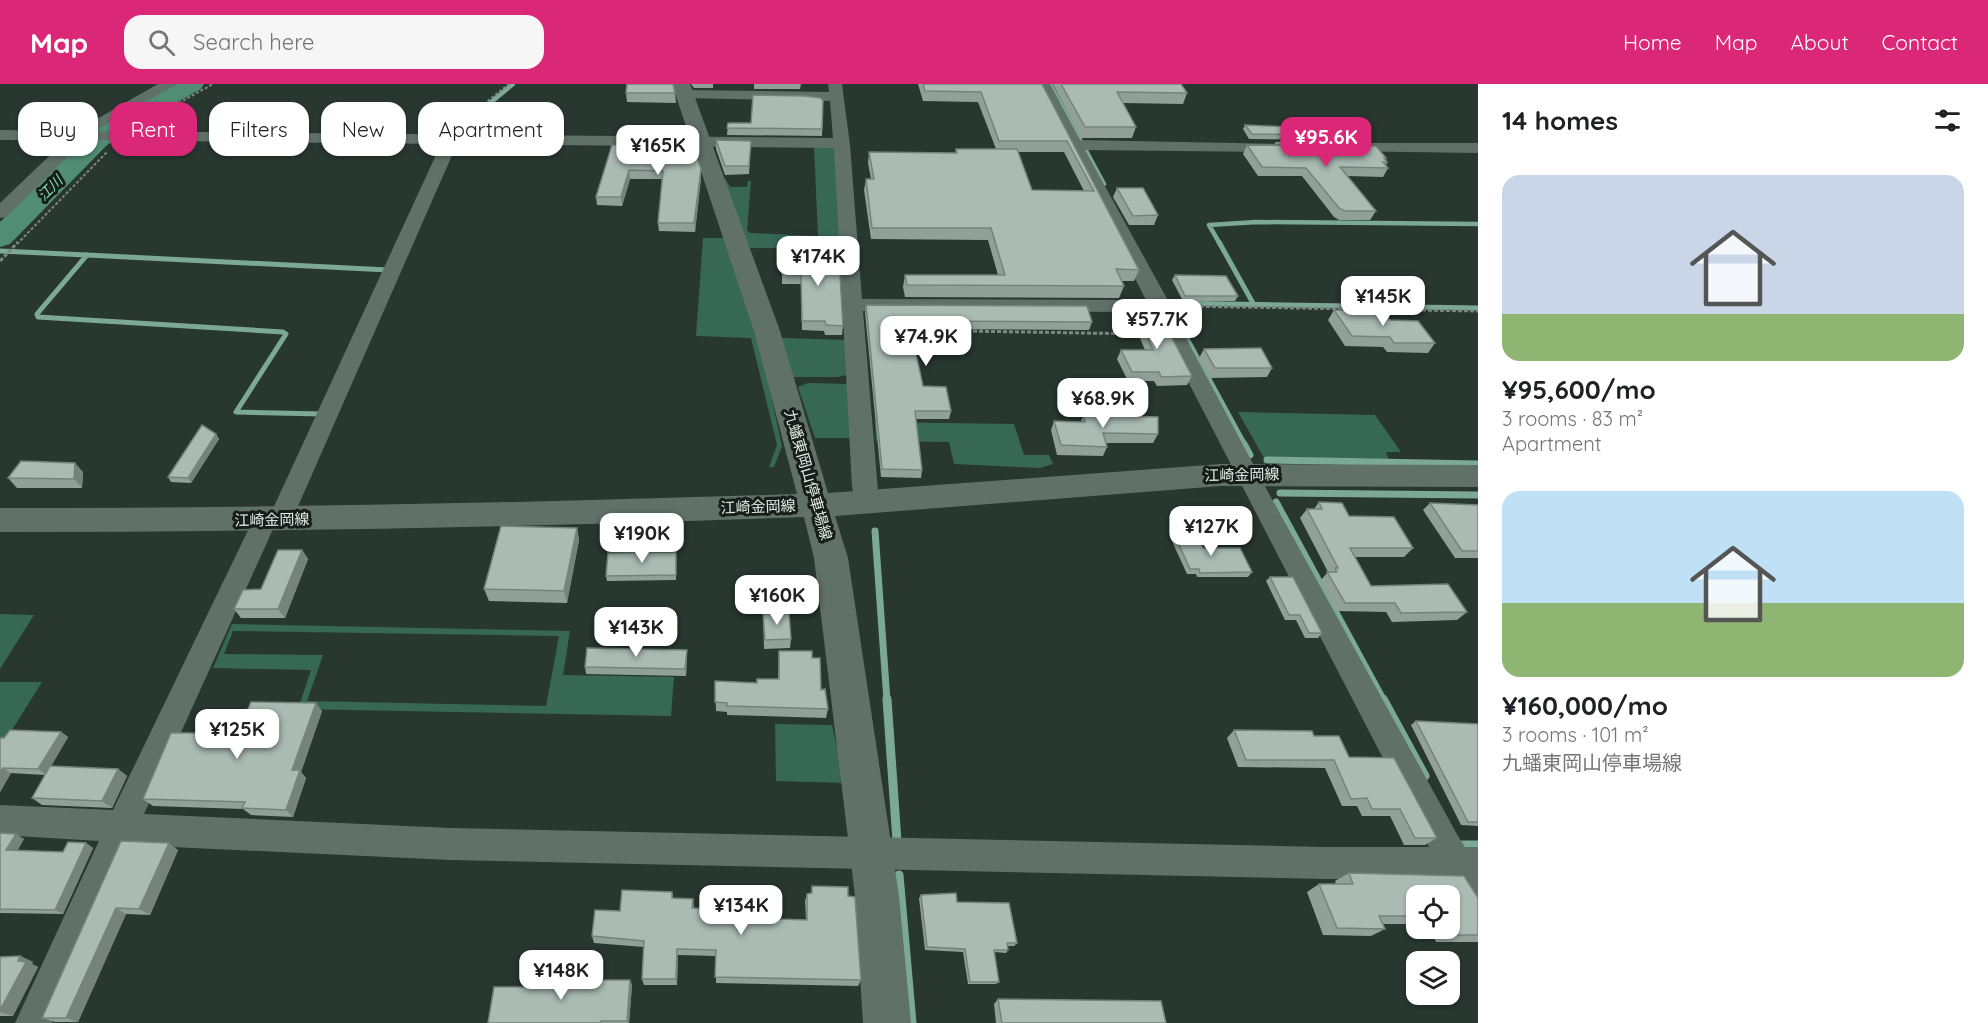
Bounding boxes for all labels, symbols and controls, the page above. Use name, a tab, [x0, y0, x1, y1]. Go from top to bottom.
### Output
search box	[124, 15, 544, 69]
text: Map	[30, 25, 88, 60]
icon: search	[145, 26, 178, 59]
text: Search here	[193, 28, 315, 56]
text: Home	[1623, 29, 1682, 55]
text: Map	[1715, 29, 1758, 55]
text: About	[1791, 29, 1849, 55]
text: Contact	[1882, 29, 1958, 55]
chip: Buy	[18, 102, 98, 156]
chip: Rent	[110, 102, 197, 156]
chip: Filters	[209, 102, 309, 156]
chip: New	[321, 102, 406, 156]
chip: Apartment	[418, 102, 564, 156]
text: 14 homes	[1502, 104, 1618, 137]
icon: filters	[1931, 104, 1964, 137]
pin: ¥95.6K	[1277, 117, 1375, 168]
text: ¥95.6K	[1294, 124, 1358, 149]
pin: ¥165K	[616, 125, 700, 176]
text: ¥165K	[630, 132, 686, 157]
water label: 江川	[34, 170, 68, 204]
icon: home	[1679, 214, 1787, 322]
pin: ¥174K	[776, 236, 860, 287]
text: ¥174K	[791, 243, 845, 268]
pin: ¥145K	[1341, 276, 1425, 327]
text: ¥145K	[1355, 283, 1411, 308]
pin: ¥57.7K	[1108, 299, 1206, 350]
text: ¥57.7K	[1126, 306, 1188, 331]
pin: ¥74.9K	[877, 316, 975, 367]
text: ¥74.9K	[894, 323, 958, 348]
text: ¥95,600/mo	[1502, 373, 1656, 406]
pin: ¥68.9K	[1054, 378, 1152, 429]
text: ¥68.9K	[1071, 385, 1135, 410]
text: 3 rooms · 83 m²	[1502, 406, 1643, 431]
street label: 九蟠東岡山停車場線	[781, 407, 836, 542]
text: Apartment	[1502, 431, 1602, 456]
street label: 江崎金岡線	[1204, 464, 1280, 485]
street label: 江崎金岡線	[720, 496, 796, 517]
pin: ¥127K	[1169, 506, 1253, 557]
street label: 江崎金岡線	[234, 509, 310, 530]
pin: ¥190K	[600, 513, 684, 564]
text: ¥127K	[1183, 513, 1239, 538]
text: ¥190K	[614, 520, 670, 545]
icon: home	[1679, 530, 1787, 638]
pin: ¥160K	[735, 575, 819, 626]
text: ¥160K	[749, 582, 805, 607]
pin: ¥143K	[594, 607, 678, 658]
text: ¥143K	[608, 614, 664, 639]
text: ¥160,000/mo	[1502, 689, 1668, 722]
pin: ¥125K	[195, 709, 279, 760]
text: ¥125K	[209, 716, 265, 741]
text: 3 rooms · 101 m²	[1502, 722, 1649, 747]
text: 九蟠東岡山停車場線	[1502, 750, 1682, 775]
pin: ¥134K	[699, 885, 783, 936]
map controls	[1406, 885, 1460, 1005]
button: locate	[1406, 885, 1460, 939]
text: ¥134K	[713, 892, 769, 917]
pin: ¥148K	[519, 950, 603, 1001]
button: layers	[1406, 951, 1460, 1005]
text: ¥148K	[533, 957, 589, 982]

